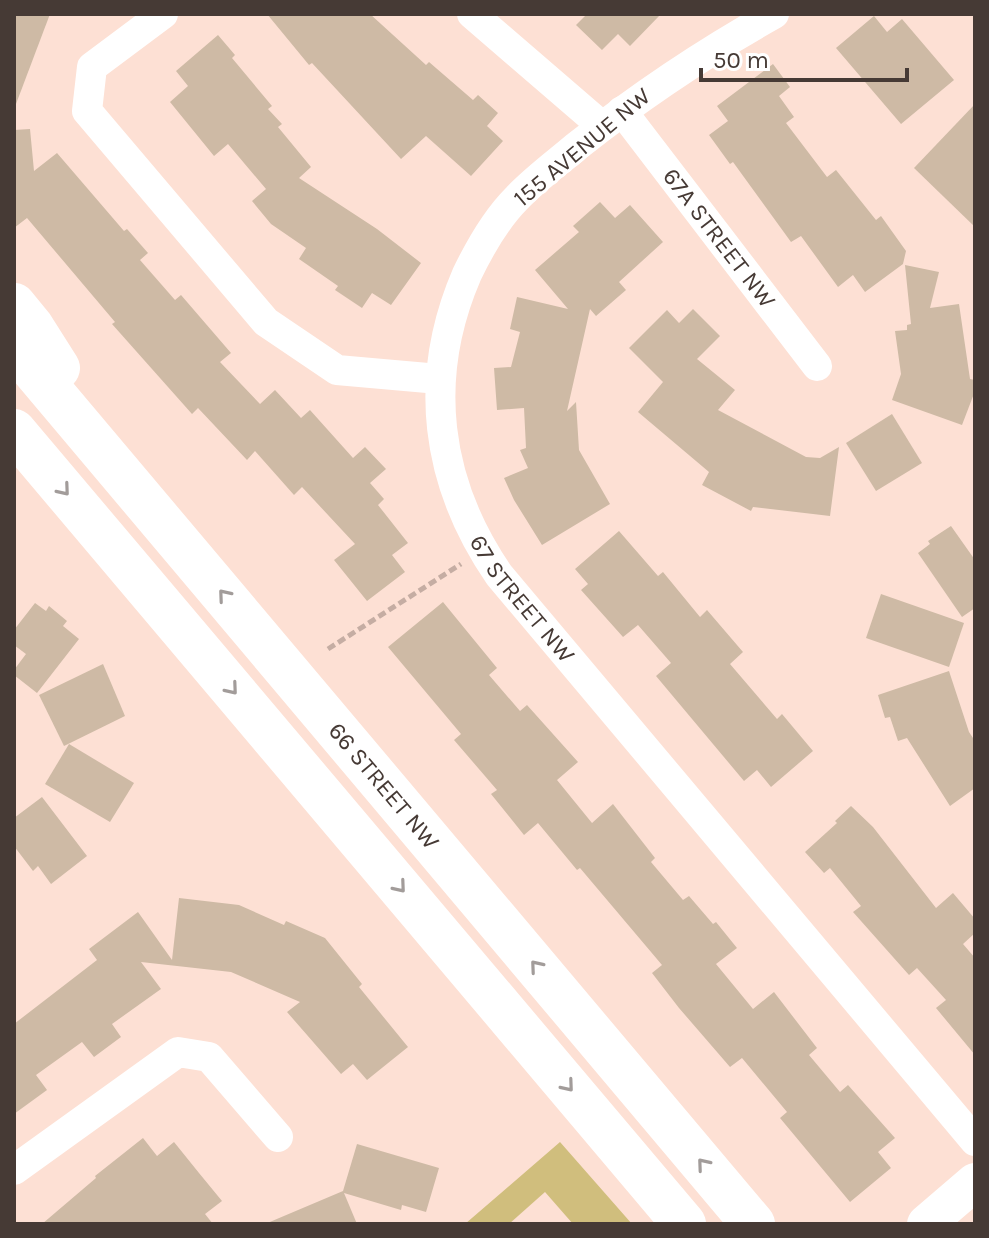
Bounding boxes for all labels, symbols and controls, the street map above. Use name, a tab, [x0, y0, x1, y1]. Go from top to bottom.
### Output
scale bar	[701, 32, 907, 82]
text: 50 m	[713, 46, 769, 74]
street label: 155 AVENUE NW	[508, 81, 657, 212]
street label: 67A STREET NW	[657, 163, 782, 314]
one-way arrow	[54, 481, 69, 496]
street label: 67 STREET NW	[464, 530, 581, 669]
one-way arrow	[219, 590, 234, 605]
one-way arrow	[222, 680, 237, 694]
street label: 66 STREET NW	[323, 717, 446, 855]
one-way arrow	[390, 878, 405, 893]
one-way arrow	[531, 960, 546, 975]
one-way arrow	[558, 1077, 573, 1091]
one-way arrow	[698, 1159, 713, 1174]

